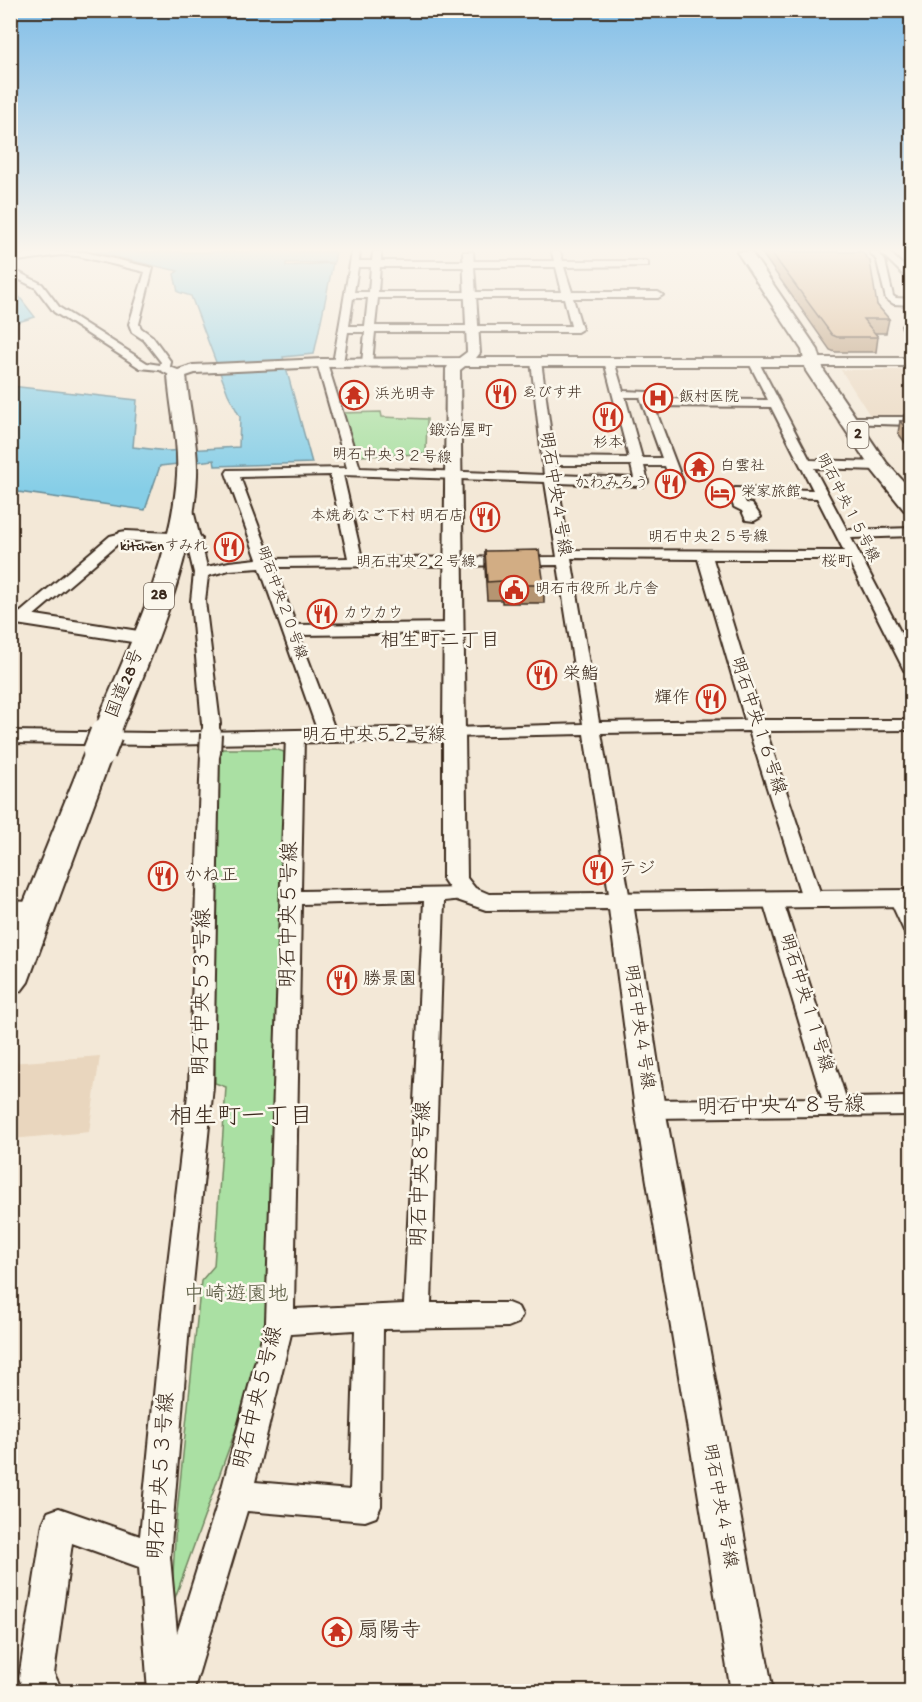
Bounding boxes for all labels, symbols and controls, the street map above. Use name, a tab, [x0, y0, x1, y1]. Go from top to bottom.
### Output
restaurant icon: ゑびす井	[485, 378, 517, 410]
temple icon: 浜光明寺	[338, 379, 370, 411]
hospital icon: 飯村医院	[642, 382, 674, 414]
place label: ゑびす井	[522, 384, 582, 403]
place label: 浜光明寺	[375, 385, 435, 404]
place label: 飯村医院	[679, 389, 739, 407]
restaurant icon: 杉本	[592, 401, 624, 433]
district label: 鍛治屋町	[429, 422, 493, 442]
road number: 2	[848, 422, 868, 448]
street label: 明石中央４号線	[534, 430, 575, 558]
place label: 杉本	[593, 434, 623, 453]
street label: 明石中央３２号線	[332, 445, 452, 468]
street label: 明石中央１５号線	[812, 450, 883, 566]
temple icon: 白雲社	[683, 451, 715, 483]
place label: 白雲社	[720, 458, 765, 476]
restaurant icon: かわみろう	[654, 468, 686, 500]
place label: かわみろう	[574, 475, 649, 493]
hotel icon: 栄家旅館	[704, 477, 736, 509]
place label: 栄家旅館	[741, 483, 801, 502]
restaurant icon: 本焼あなご下村 明石店	[469, 501, 501, 533]
place label: 本焼あなご下村 明石店	[310, 507, 464, 526]
street label: 明石中央２５号線	[648, 528, 768, 547]
restaurant icon: kitchenすみれ	[213, 531, 245, 563]
place label: kitchenすみれ	[120, 538, 208, 556]
street label: 明石中央２０号線	[252, 543, 311, 662]
street label: 明石中央２２号線	[356, 553, 476, 572]
district label: 桜町	[821, 553, 853, 573]
public building icon: 明石市役所 北庁舎	[498, 574, 530, 606]
place label: 明石市役所 北庁舎	[535, 580, 659, 599]
road number: 28	[144, 583, 174, 609]
restaurant icon: カウカウ	[306, 598, 338, 630]
place label: カウカウ	[343, 605, 403, 623]
district label: 相生町二丁目	[380, 630, 500, 654]
street label: 国道28号	[102, 646, 149, 722]
street label: 明石中央１６号線	[725, 654, 790, 798]
restaurant icon: 栄鮨	[526, 659, 558, 691]
place label: 栄鮨	[563, 664, 599, 686]
restaurant icon: 輝作	[695, 683, 727, 715]
place label: 輝作	[654, 688, 690, 710]
street label: 明石中央５２号線	[302, 725, 446, 747]
street label: 明石中央５号線	[275, 841, 305, 989]
restaurant icon: テジ	[582, 854, 614, 886]
restaurant icon: かね正	[147, 860, 179, 892]
place label: テジ	[619, 860, 655, 881]
place label: かね正	[184, 866, 238, 887]
street label: 明石中央５３号線	[188, 908, 218, 1076]
street label: 明石中央１１号線	[774, 931, 837, 1075]
street label: 明石中央４号線	[619, 963, 658, 1091]
restaurant icon: 勝景園	[326, 964, 358, 996]
place label: 勝景園	[363, 969, 417, 991]
street label: 明石中央４８号線	[697, 1092, 865, 1122]
street label: 明石中央８号線	[406, 1100, 438, 1248]
district label: 相生町一丁目	[169, 1104, 313, 1133]
park label: 中崎遊園地	[184, 1282, 289, 1309]
street label: 明石中央５号線	[228, 1323, 290, 1472]
street label: 明石中央５３号線	[143, 1391, 181, 1561]
street label: 明石中央４号線	[698, 1442, 741, 1570]
temple icon: 扇陽寺	[321, 1616, 353, 1648]
place label: 扇陽寺	[358, 1619, 421, 1645]

